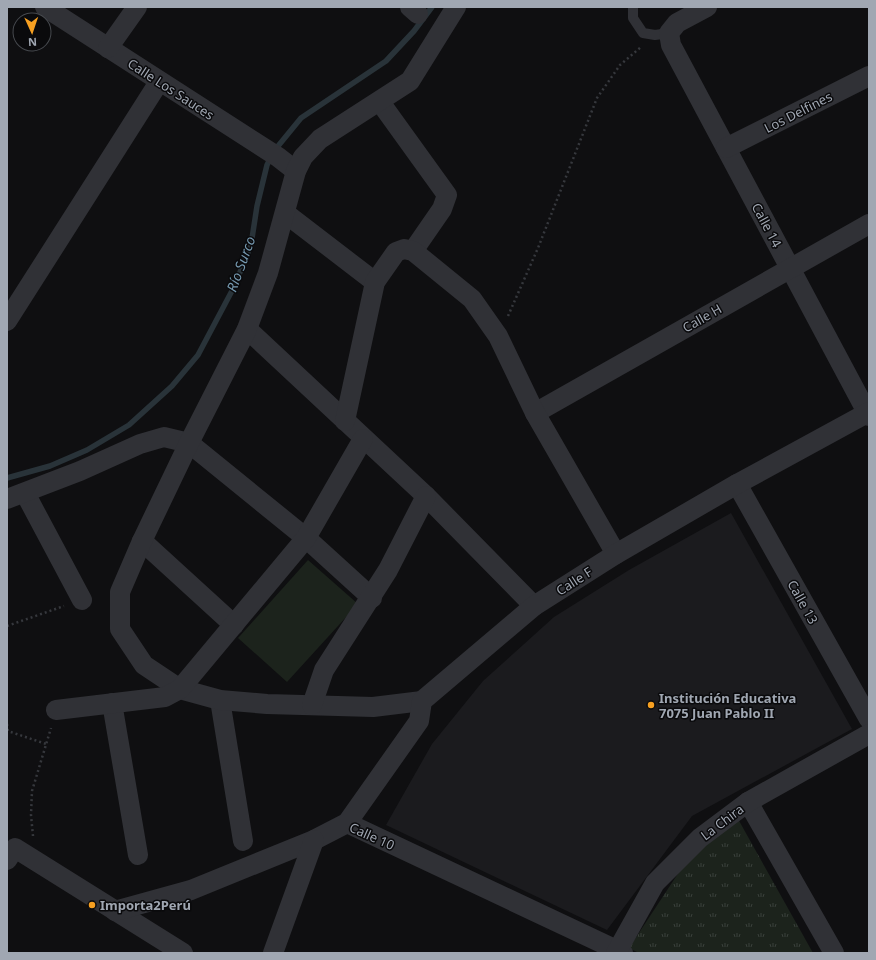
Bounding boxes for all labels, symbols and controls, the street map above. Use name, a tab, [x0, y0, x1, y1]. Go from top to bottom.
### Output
north arrow	[12, 12, 52, 52]
text: N	[28, 35, 37, 50]
street label: Calle Los Sauces	[124, 54, 218, 124]
street label: Los Delfines	[761, 87, 835, 137]
street label: Calle 14	[748, 200, 786, 251]
water label: Río Surco	[222, 233, 259, 294]
street label: Calle H	[679, 300, 725, 336]
street label: Calle F	[552, 563, 596, 599]
street label: Calle 13	[784, 577, 822, 627]
place label: Institución Educativa 7075 Juan Pablo II	[659, 689, 796, 722]
marker: Institución Educativa 7075 Juan Pablo II	[646, 700, 656, 710]
street label: La Chira	[697, 800, 747, 844]
street label: Calle 10	[346, 818, 398, 854]
place label: Importa2Perú	[100, 896, 191, 914]
marker: Importa2Perú	[87, 900, 97, 910]

